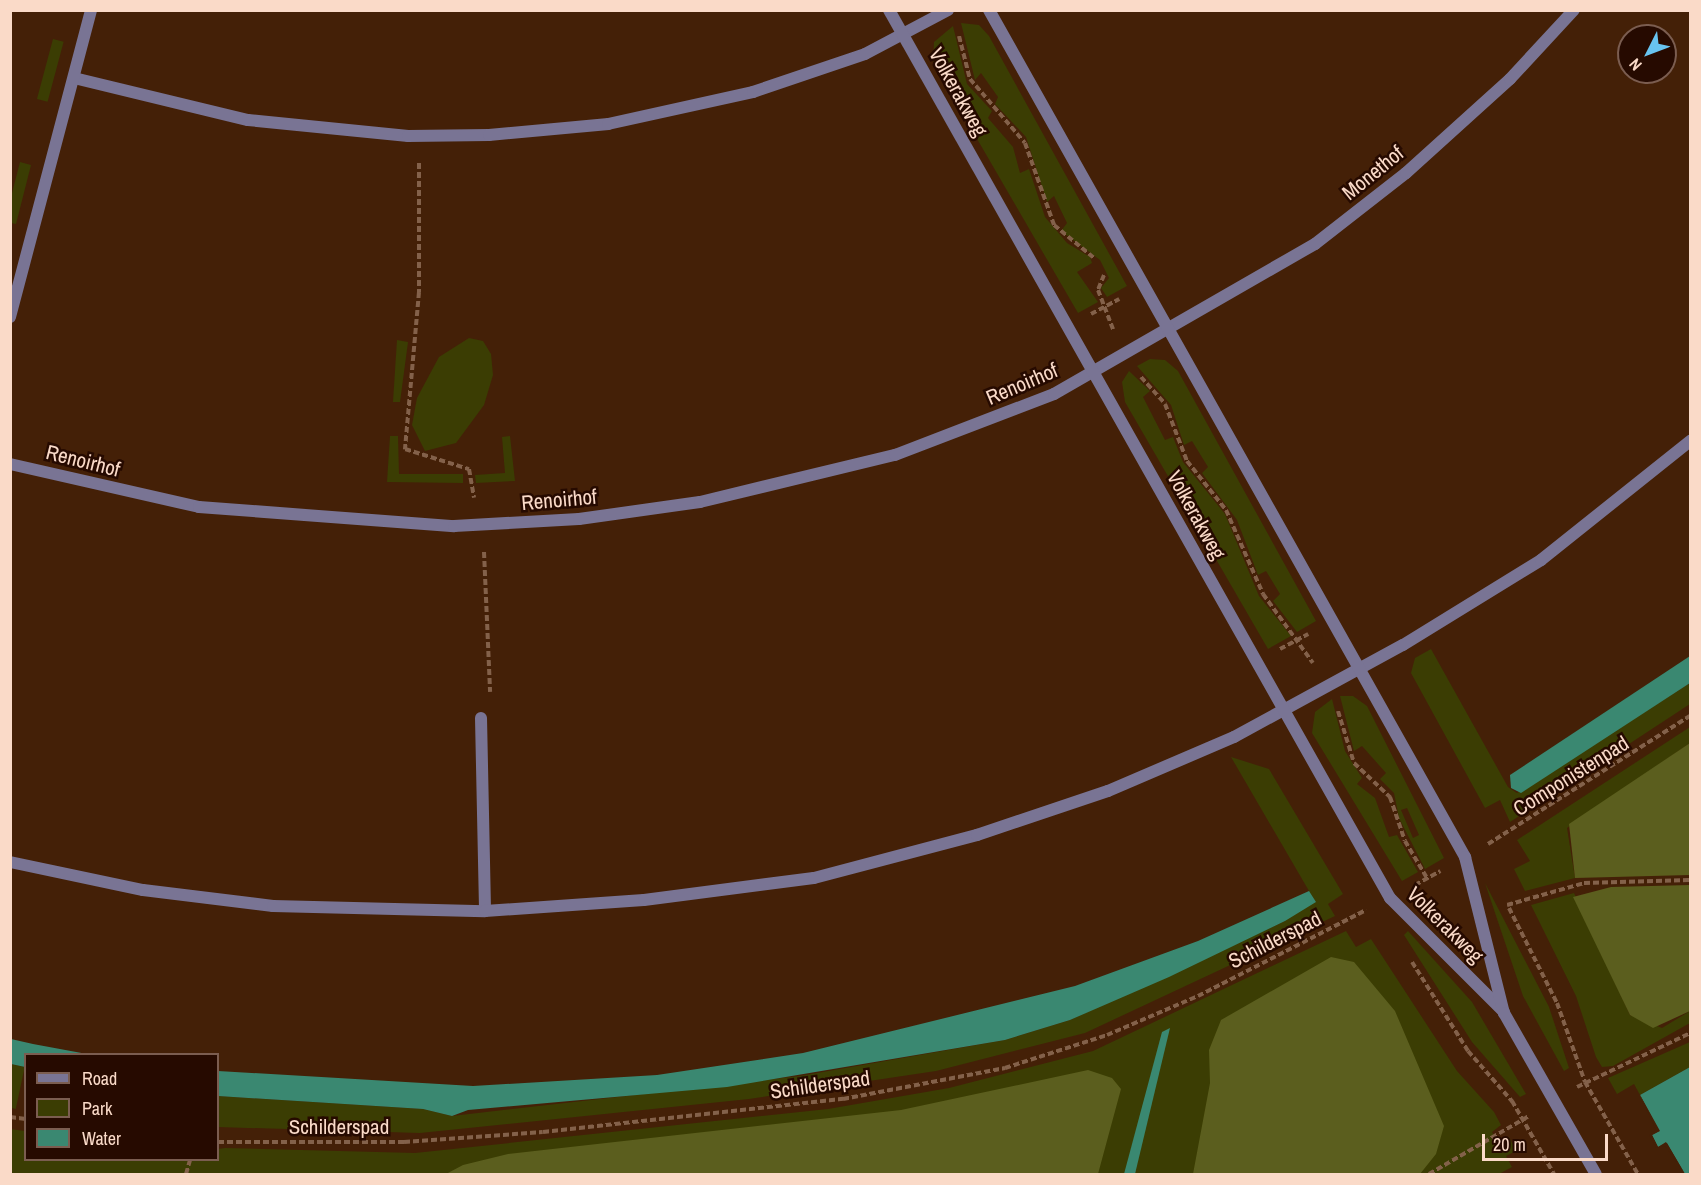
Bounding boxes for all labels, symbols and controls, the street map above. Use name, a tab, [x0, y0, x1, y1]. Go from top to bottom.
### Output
north arrow	[1617, 24, 1677, 84]
street label: Volkerakweg	[923, 43, 993, 141]
text: N	[1624, 54, 1646, 76]
street label: Monethof	[1337, 141, 1409, 205]
street label: Renoirhof	[982, 358, 1062, 410]
street label: Renoirhof	[43, 440, 123, 482]
street label: Volkerakweg	[1161, 466, 1231, 564]
street label: Renoirhof	[520, 484, 598, 516]
street label: Componistenpad	[1509, 731, 1633, 821]
street label: Volkerakweg	[1402, 882, 1488, 968]
street label: Schilderspad	[1225, 906, 1325, 974]
legend	[24, 1053, 219, 1161]
text: Road	[82, 1066, 117, 1091]
street label: Schilderspad	[768, 1066, 872, 1104]
text: Park	[82, 1096, 112, 1121]
street label: Schilderspad	[289, 1114, 389, 1140]
scale bar	[1485, 1122, 1611, 1160]
text: Water	[82, 1126, 121, 1151]
text: 20 m	[1493, 1132, 1526, 1157]

